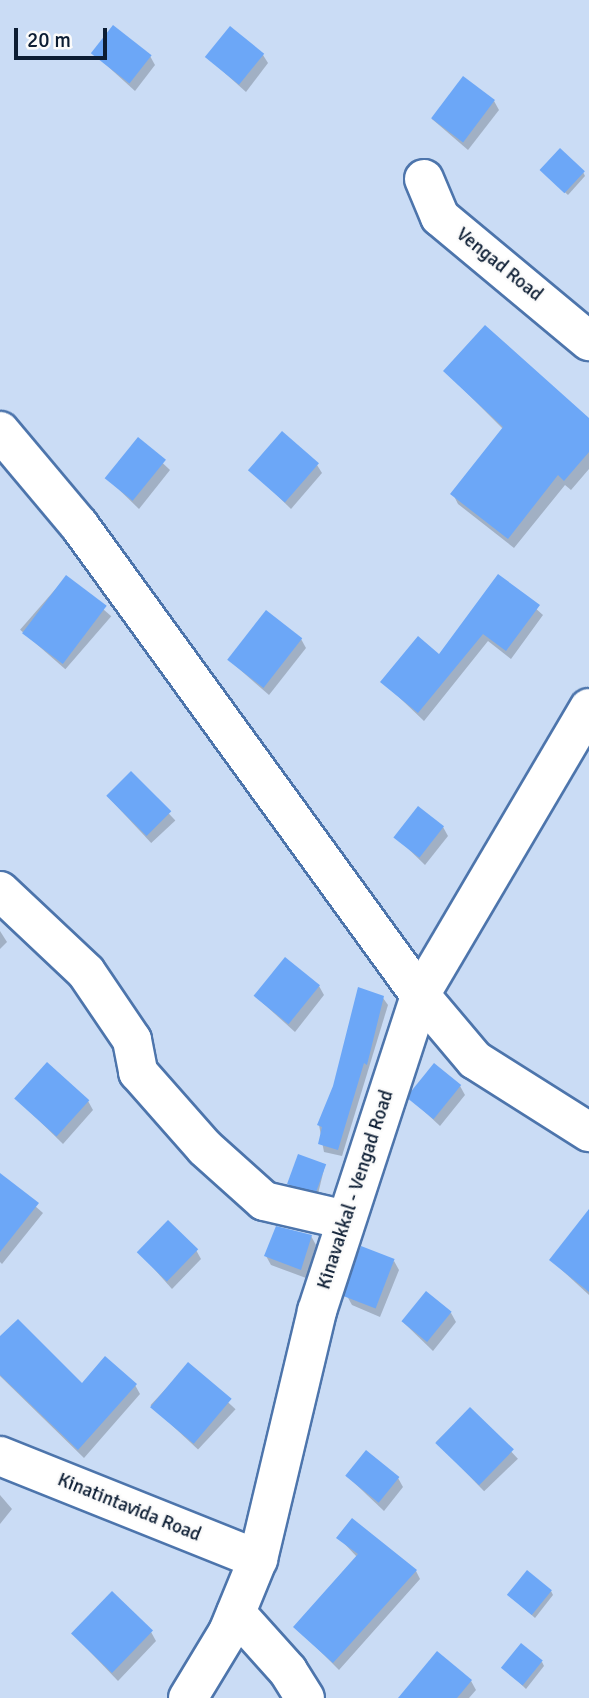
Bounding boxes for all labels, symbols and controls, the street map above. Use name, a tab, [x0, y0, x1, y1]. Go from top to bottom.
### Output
scale bar	[18, 14, 110, 58]
text: 20 m	[27, 27, 71, 53]
street label: Vengad Road	[451, 223, 547, 307]
street label: Kinavakkal - Vengad Road	[313, 1088, 399, 1292]
street label: Kinatintavida Road	[54, 1469, 204, 1547]

